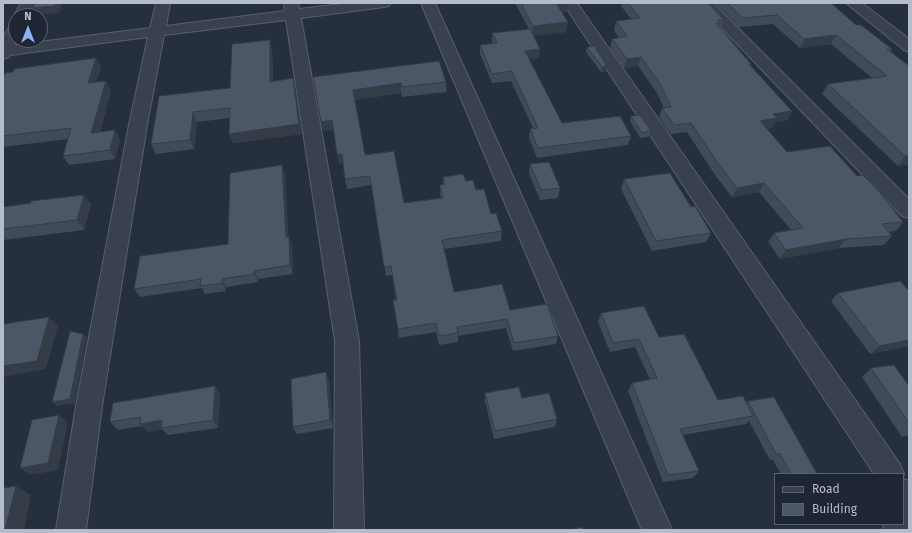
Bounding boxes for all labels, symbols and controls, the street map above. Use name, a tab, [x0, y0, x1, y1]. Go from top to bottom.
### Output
north arrow	[8, 8, 48, 48]
text: N	[24, 10, 32, 23]
legend	[774, 473, 904, 525]
text: Road	[812, 482, 840, 496]
text: Building	[812, 502, 857, 516]

